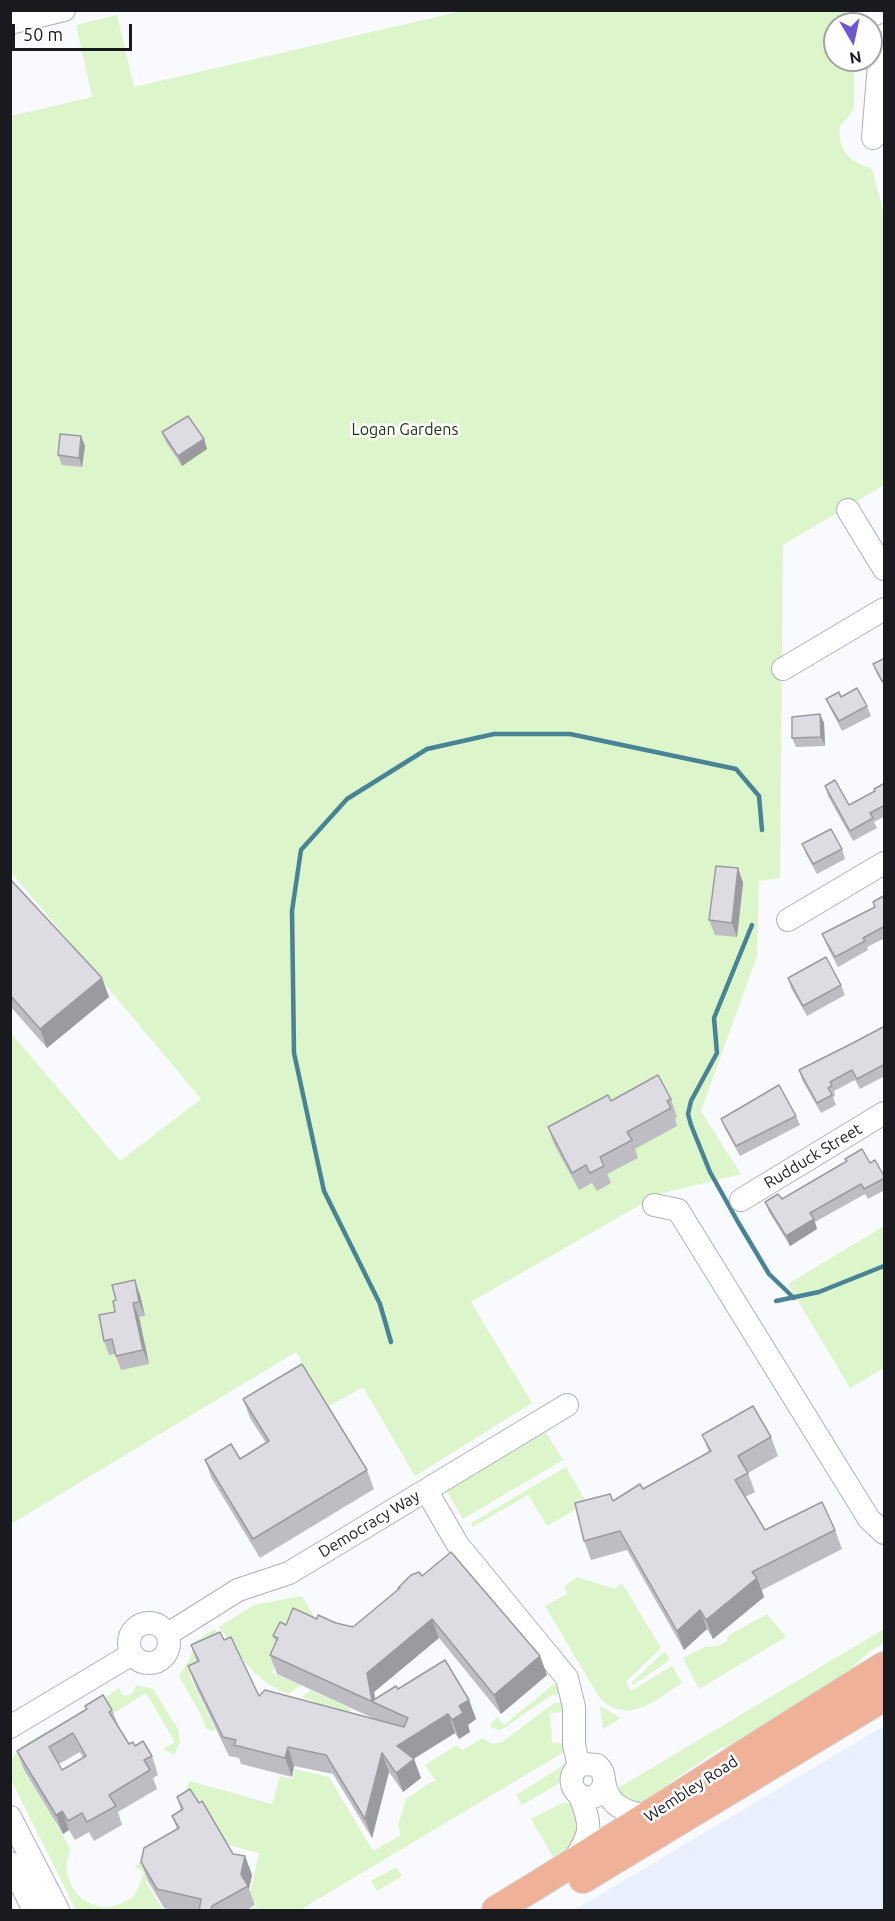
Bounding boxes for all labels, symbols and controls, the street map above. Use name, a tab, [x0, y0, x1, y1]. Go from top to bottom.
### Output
scale bar	[15, 12, 135, 50]
north arrow	[823, 12, 883, 72]
text: 50 m	[23, 24, 63, 44]
text: N	[848, 48, 863, 68]
park label: Logan Gardens	[352, 420, 458, 440]
street label: Rudduck Street	[761, 1119, 865, 1193]
street label: Democracy Way	[315, 1486, 423, 1562]
street label: Wembley Road	[641, 1752, 741, 1826]

